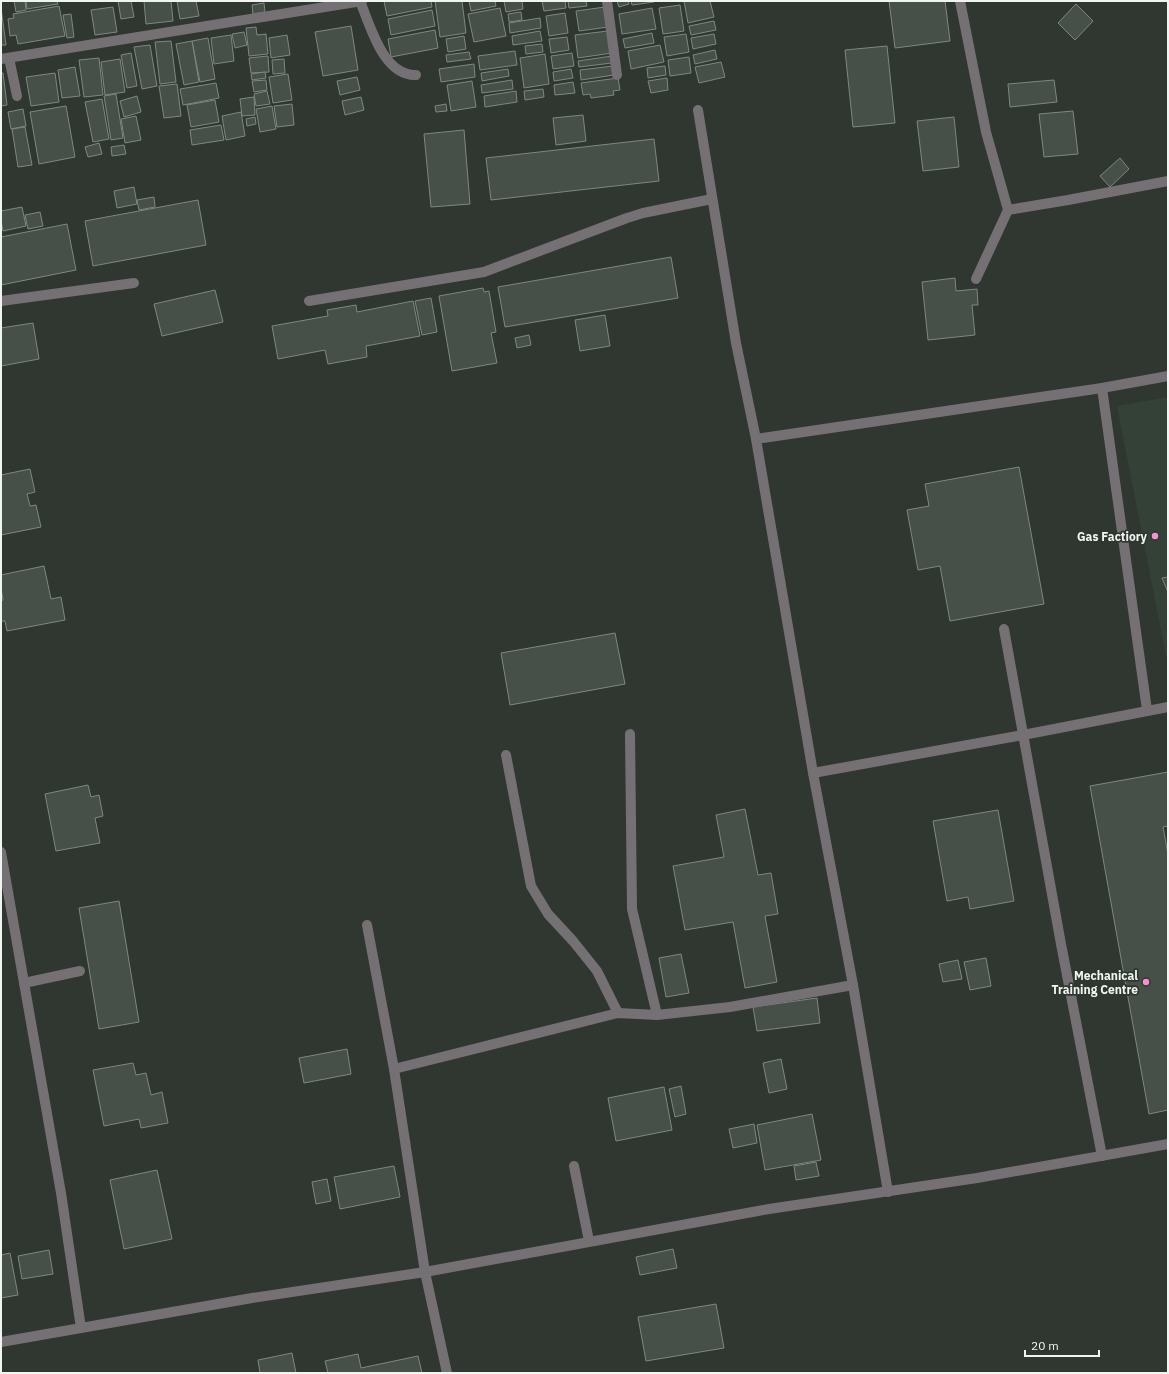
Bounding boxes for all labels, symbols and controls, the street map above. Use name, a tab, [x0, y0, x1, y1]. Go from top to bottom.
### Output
place label: Gas Factiory	[1077, 529, 1148, 544]
marker: Gas Factiory	[1150, 531, 1160, 541]
place label: Mechanical Training Centre	[1052, 968, 1138, 997]
marker: Mechanical Training Centre	[1141, 977, 1151, 987]
scale bar	[1025, 1332, 1099, 1358]
text: 20 m	[1031, 1338, 1059, 1353]

